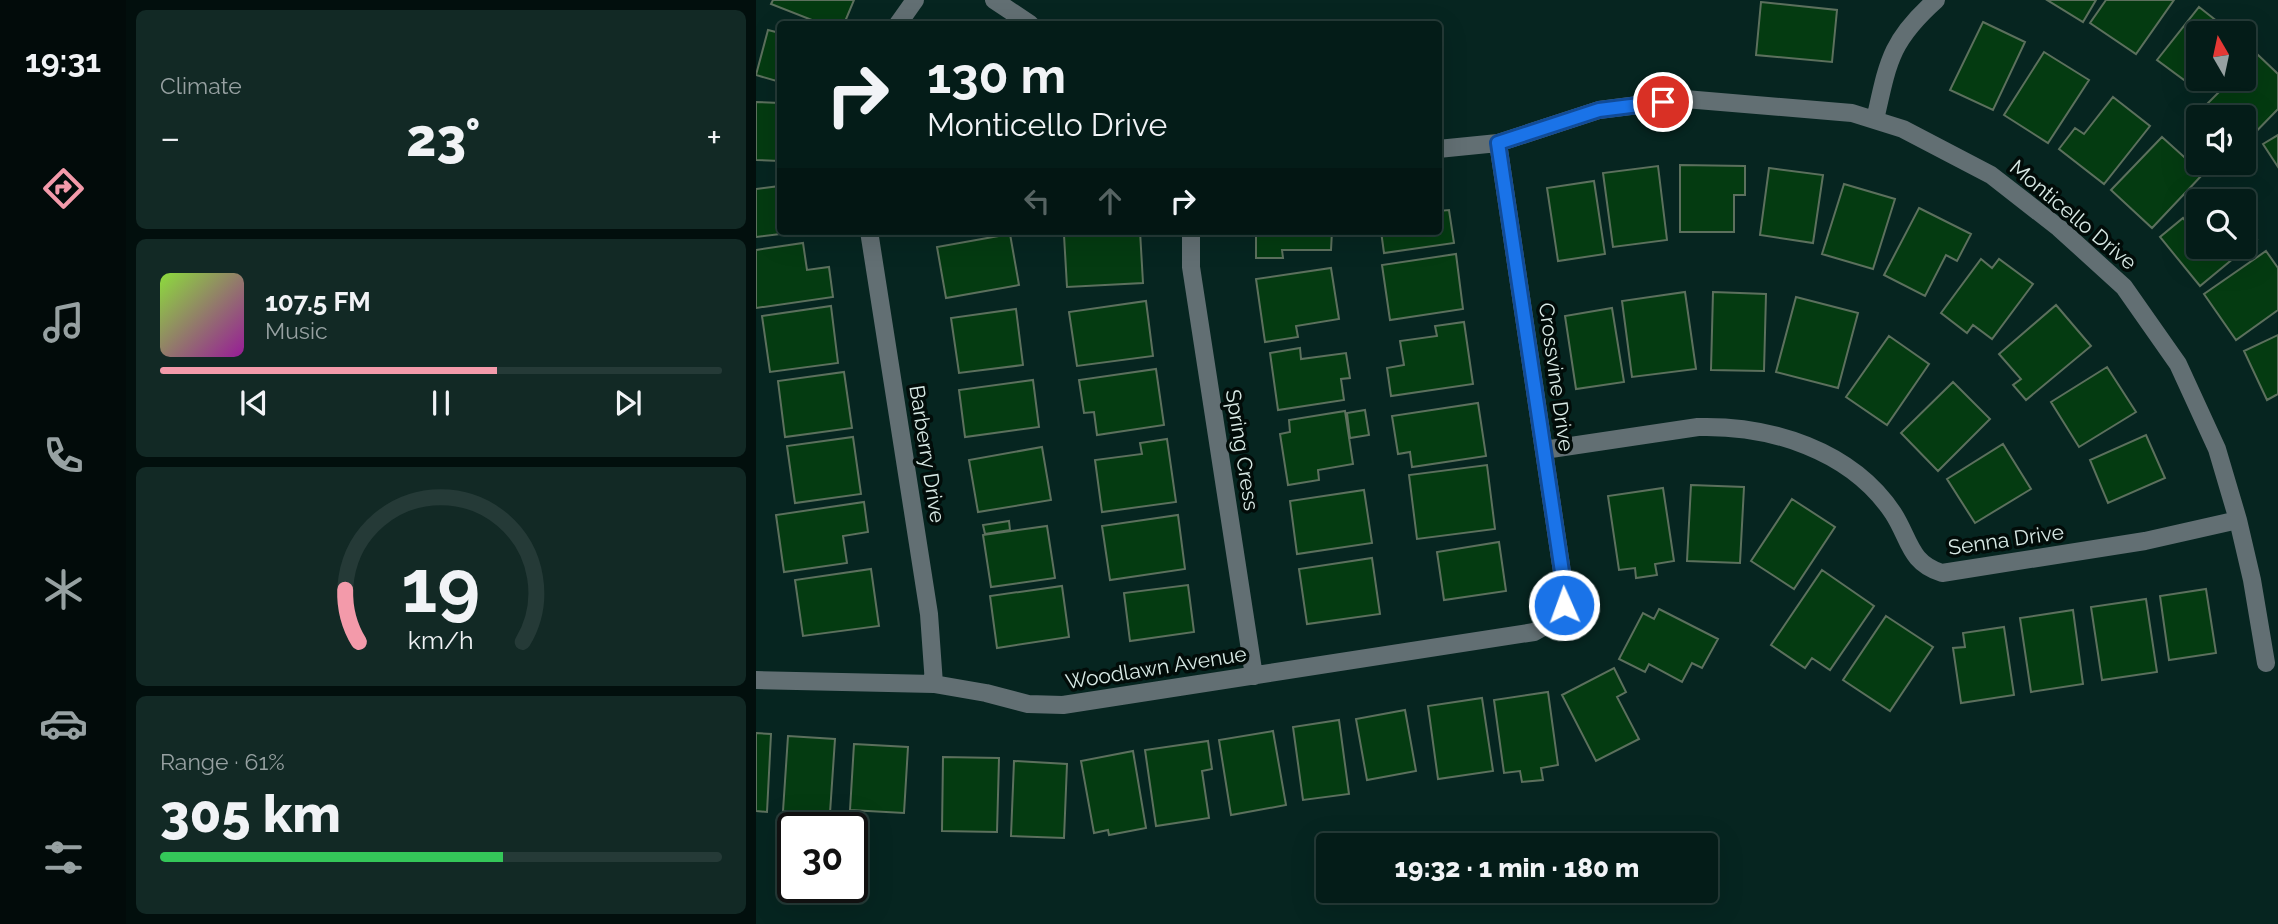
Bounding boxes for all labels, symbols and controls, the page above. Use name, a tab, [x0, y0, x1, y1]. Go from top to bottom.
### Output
north arrow	[2186, 21, 2256, 91]
map controls	[2186, 21, 2256, 259]
text: 19:31	[25, 42, 101, 79]
text: 130 m	[927, 47, 1066, 104]
icon: right	[812, 49, 903, 140]
text: Climate	[160, 72, 242, 99]
pin	[1633, 72, 1693, 132]
icon: arrive	[1644, 83, 1682, 121]
button: sound	[2186, 105, 2256, 175]
text: Monticello Drive	[927, 106, 1167, 143]
text: 23°	[406, 107, 480, 168]
text: −	[160, 115, 180, 160]
text: +	[706, 115, 722, 160]
street label: Monticello Drive	[2005, 154, 2142, 275]
icon: directions	[39, 164, 88, 213]
icon: left	[1018, 182, 1056, 220]
icon: ahead	[1091, 182, 1129, 220]
icon: right	[1164, 182, 1202, 220]
button: search	[2186, 189, 2256, 259]
text: 107.5 FM	[265, 287, 371, 317]
icon: music	[39, 298, 88, 347]
street label: Crossvine Drive	[1534, 301, 1579, 453]
text: Music	[265, 317, 328, 344]
street label: Barberry Drive	[904, 383, 951, 525]
icon: previous	[235, 384, 273, 422]
icon: pause	[422, 384, 460, 422]
icon: next	[609, 384, 647, 422]
street label: Spring Cress	[1221, 388, 1264, 512]
icon: phone	[39, 431, 88, 480]
street label: Senna Drive	[1947, 519, 2065, 560]
text: 19	[402, 545, 480, 630]
icon: climate	[39, 565, 88, 614]
position arrow	[1527, 568, 1601, 642]
text: km/h	[408, 625, 474, 655]
street label: Woodlawn Avenue	[1064, 641, 1248, 694]
icon: car	[39, 699, 88, 748]
text: Range · 61%	[160, 748, 285, 775]
text: 305 km	[160, 783, 341, 844]
speed limit sign: 30	[777, 812, 868, 903]
icon: filters	[39, 833, 88, 882]
text: 19:32 · 1 min · 180 m	[1395, 853, 1639, 883]

